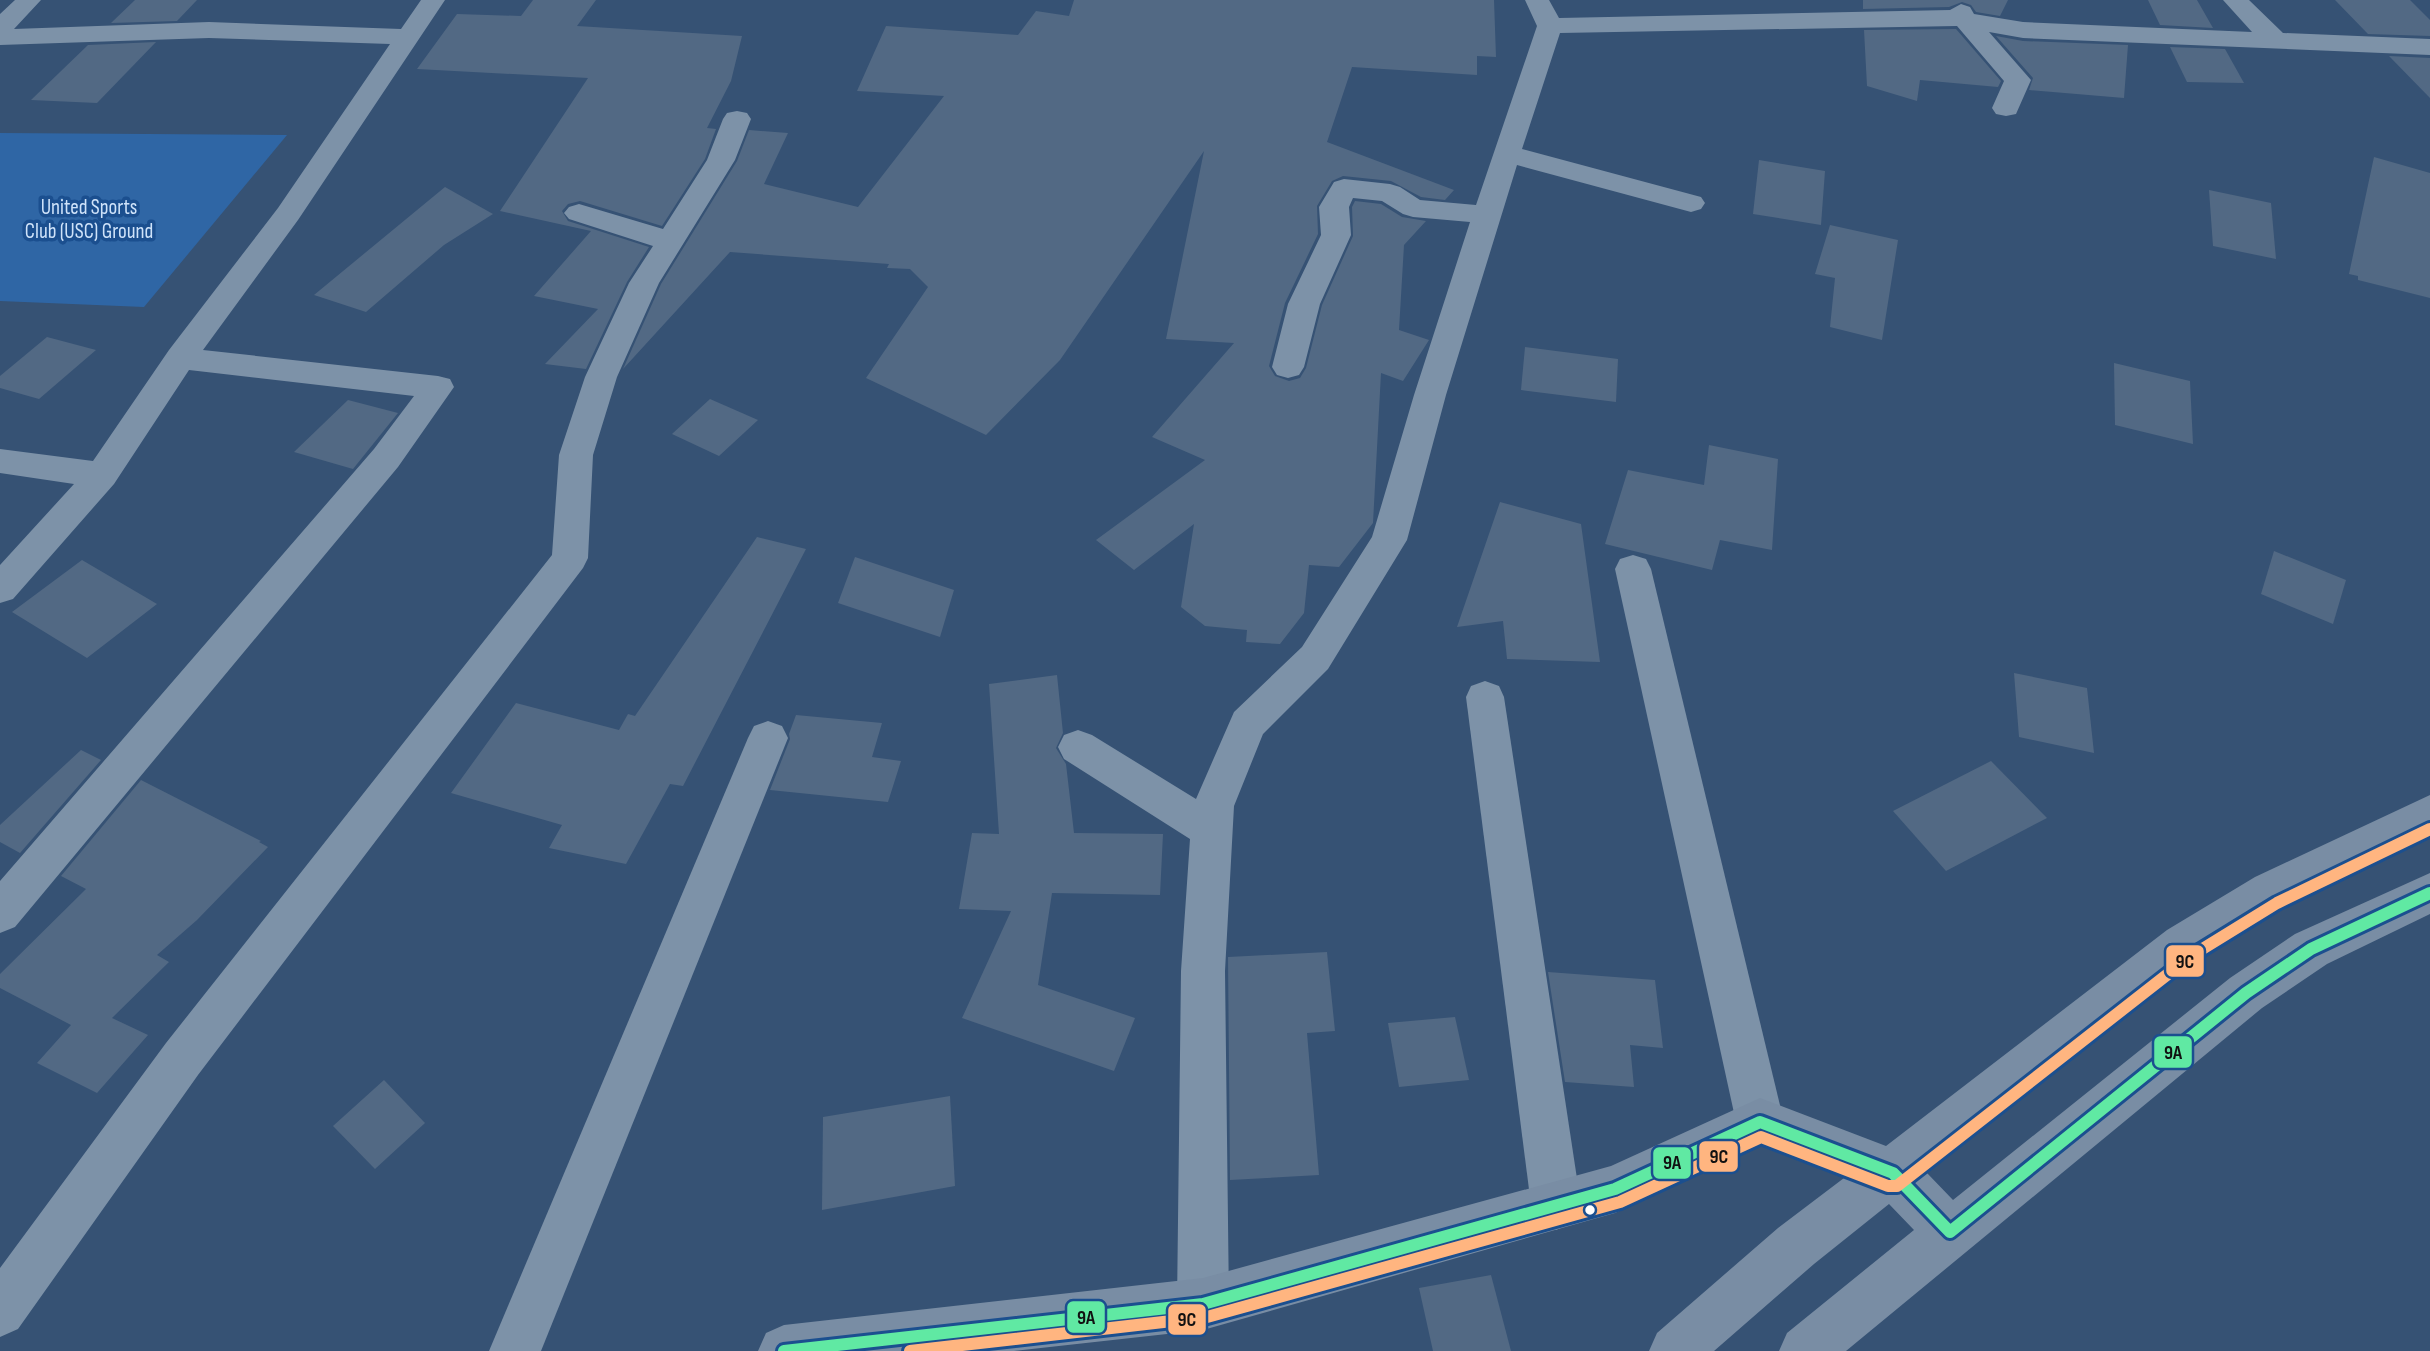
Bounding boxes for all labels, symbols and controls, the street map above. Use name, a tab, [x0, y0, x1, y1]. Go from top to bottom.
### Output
park label: United Sports Club (USC) Ground	[25, 195, 153, 244]
line badge: 9C	[2165, 944, 2205, 978]
text: 9C	[2176, 951, 2195, 974]
line badge: 9A	[2153, 1035, 2193, 1069]
text: 9A	[2164, 1042, 2183, 1065]
line badge: 9C	[1698, 1140, 1739, 1173]
line badge: 9A	[1652, 1146, 1692, 1180]
text: 9C	[1710, 1146, 1729, 1169]
text: 9A	[1663, 1152, 1682, 1175]
unlabelled marker	[1583, 1203, 1597, 1217]
line badge: 9A	[1066, 1300, 1106, 1334]
line badge: 9C	[1167, 1303, 1207, 1336]
text: 9A	[1077, 1307, 1096, 1330]
text: 9C	[1178, 1309, 1197, 1332]

